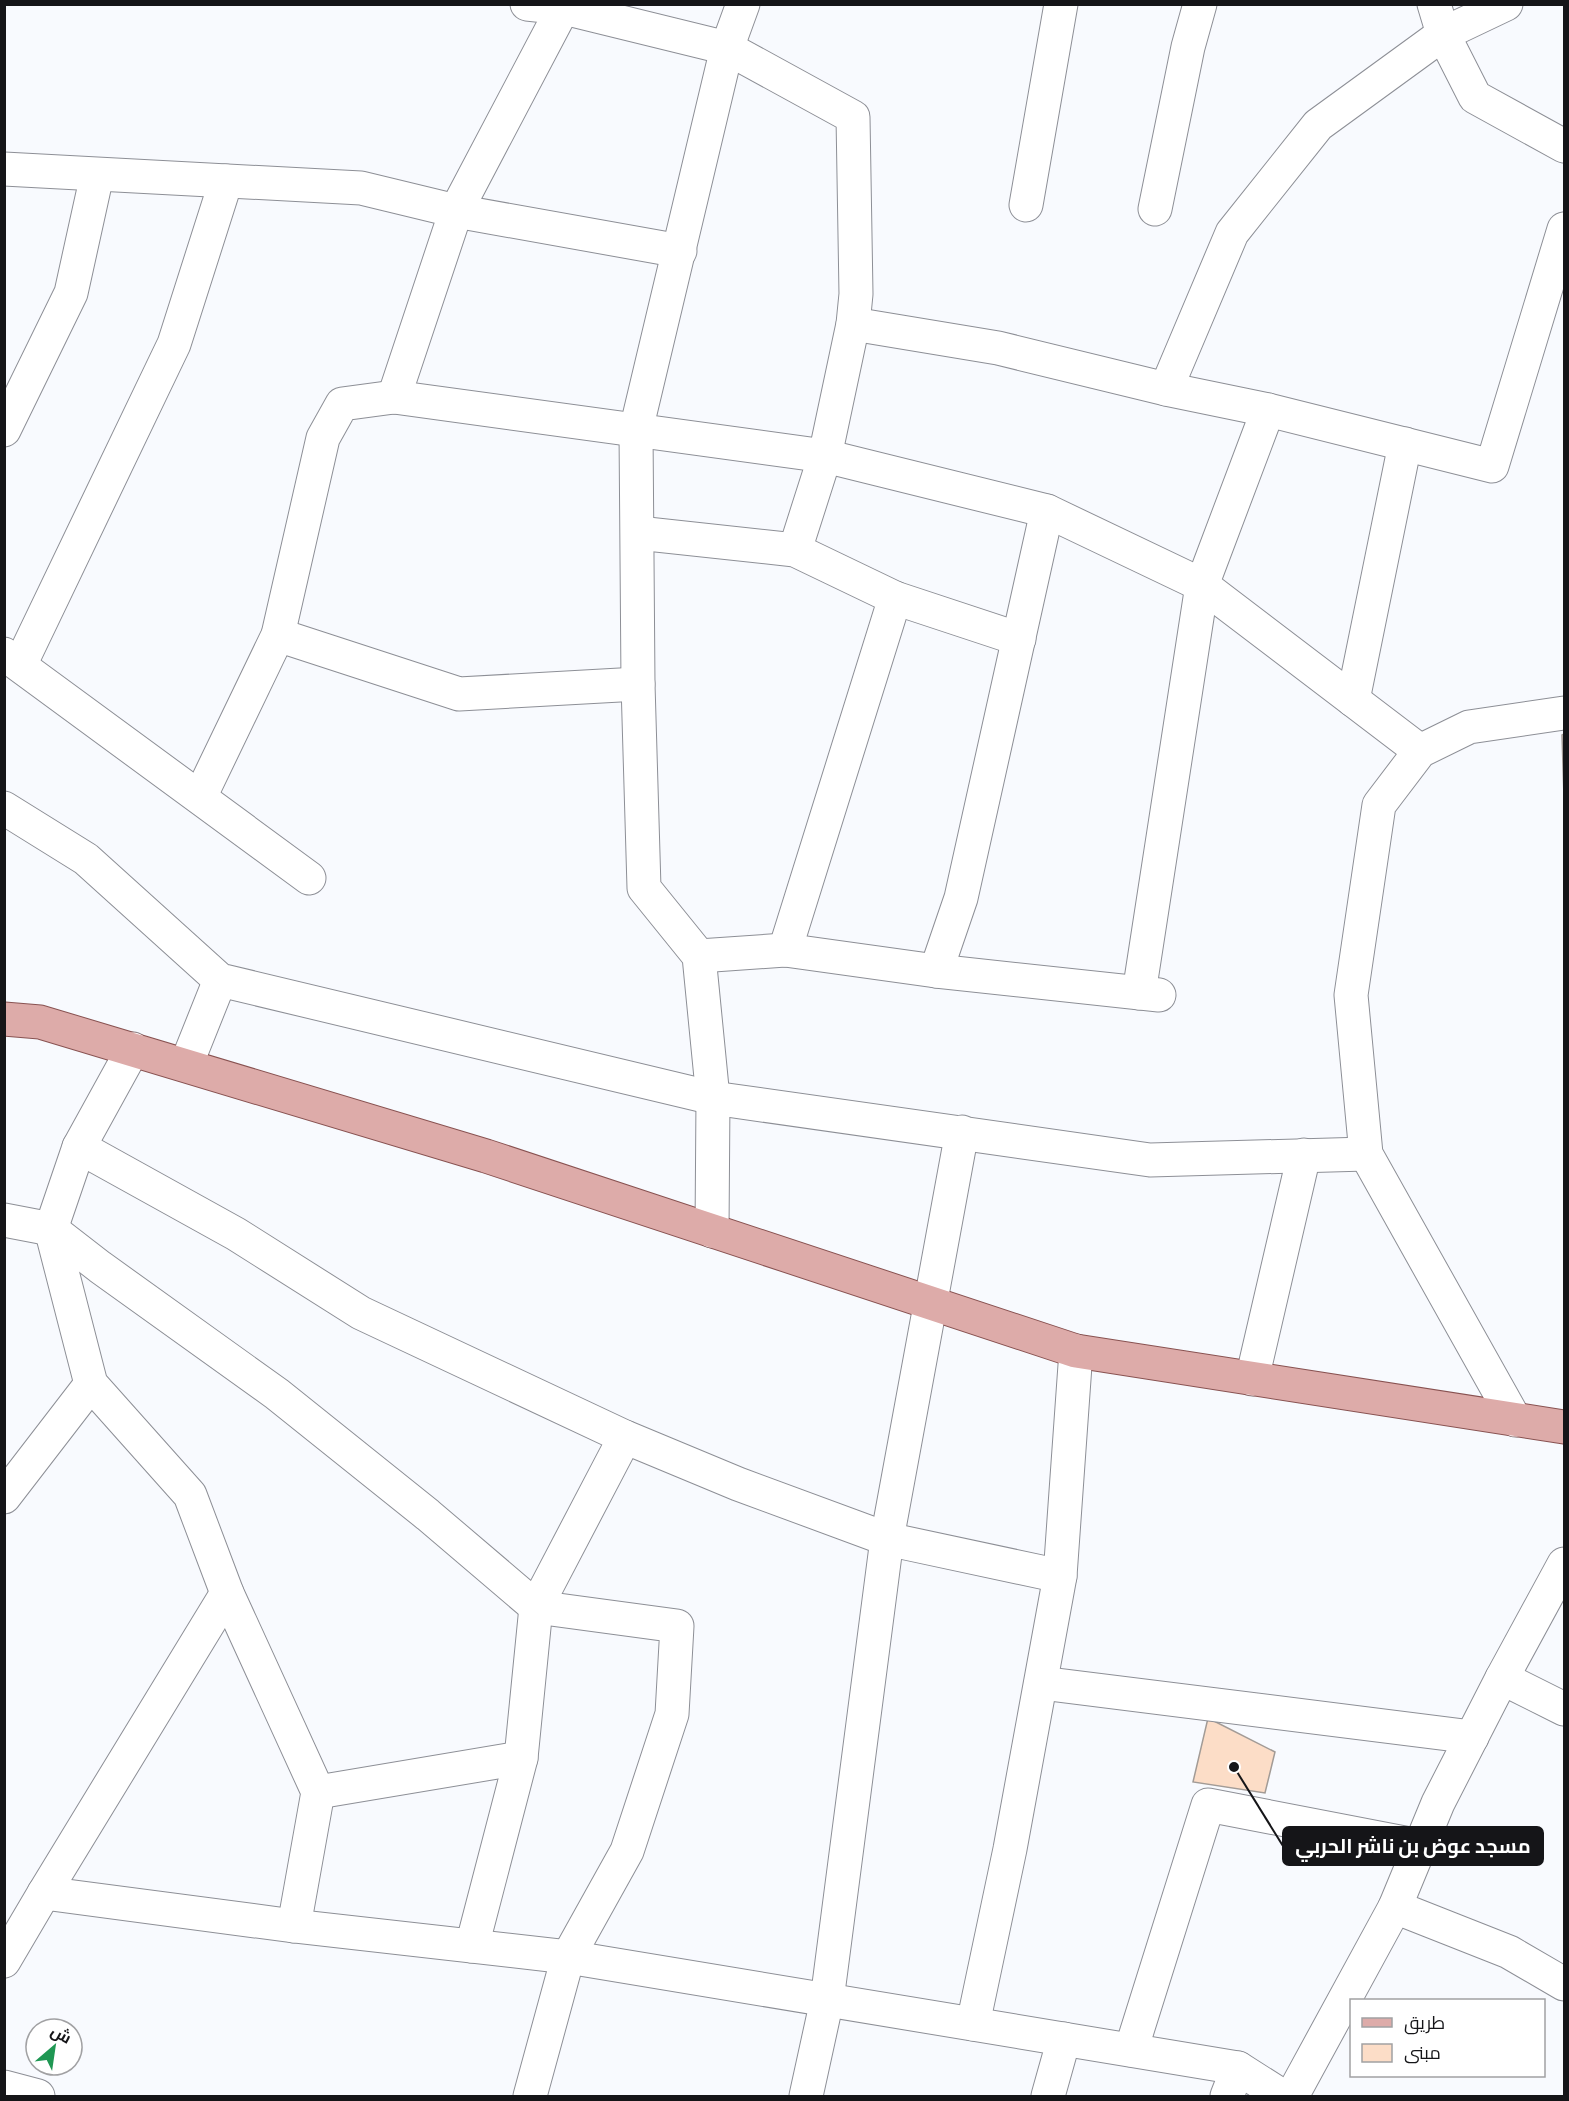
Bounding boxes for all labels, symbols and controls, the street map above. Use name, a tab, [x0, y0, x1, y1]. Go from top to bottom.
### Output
callout: مسجد عوض بن ناشر الحربي	[1283, 1827, 1543, 1865]
text: مسجد عوض بن ناشر الحربي	[1295, 1833, 1531, 1862]
legend	[1350, 1999, 1545, 2077]
text: طريق	[1404, 2011, 1445, 2035]
north arrow	[24, 2017, 84, 2077]
text: ش	[47, 2020, 75, 2048]
text: مبنى	[1404, 2041, 1441, 2064]

